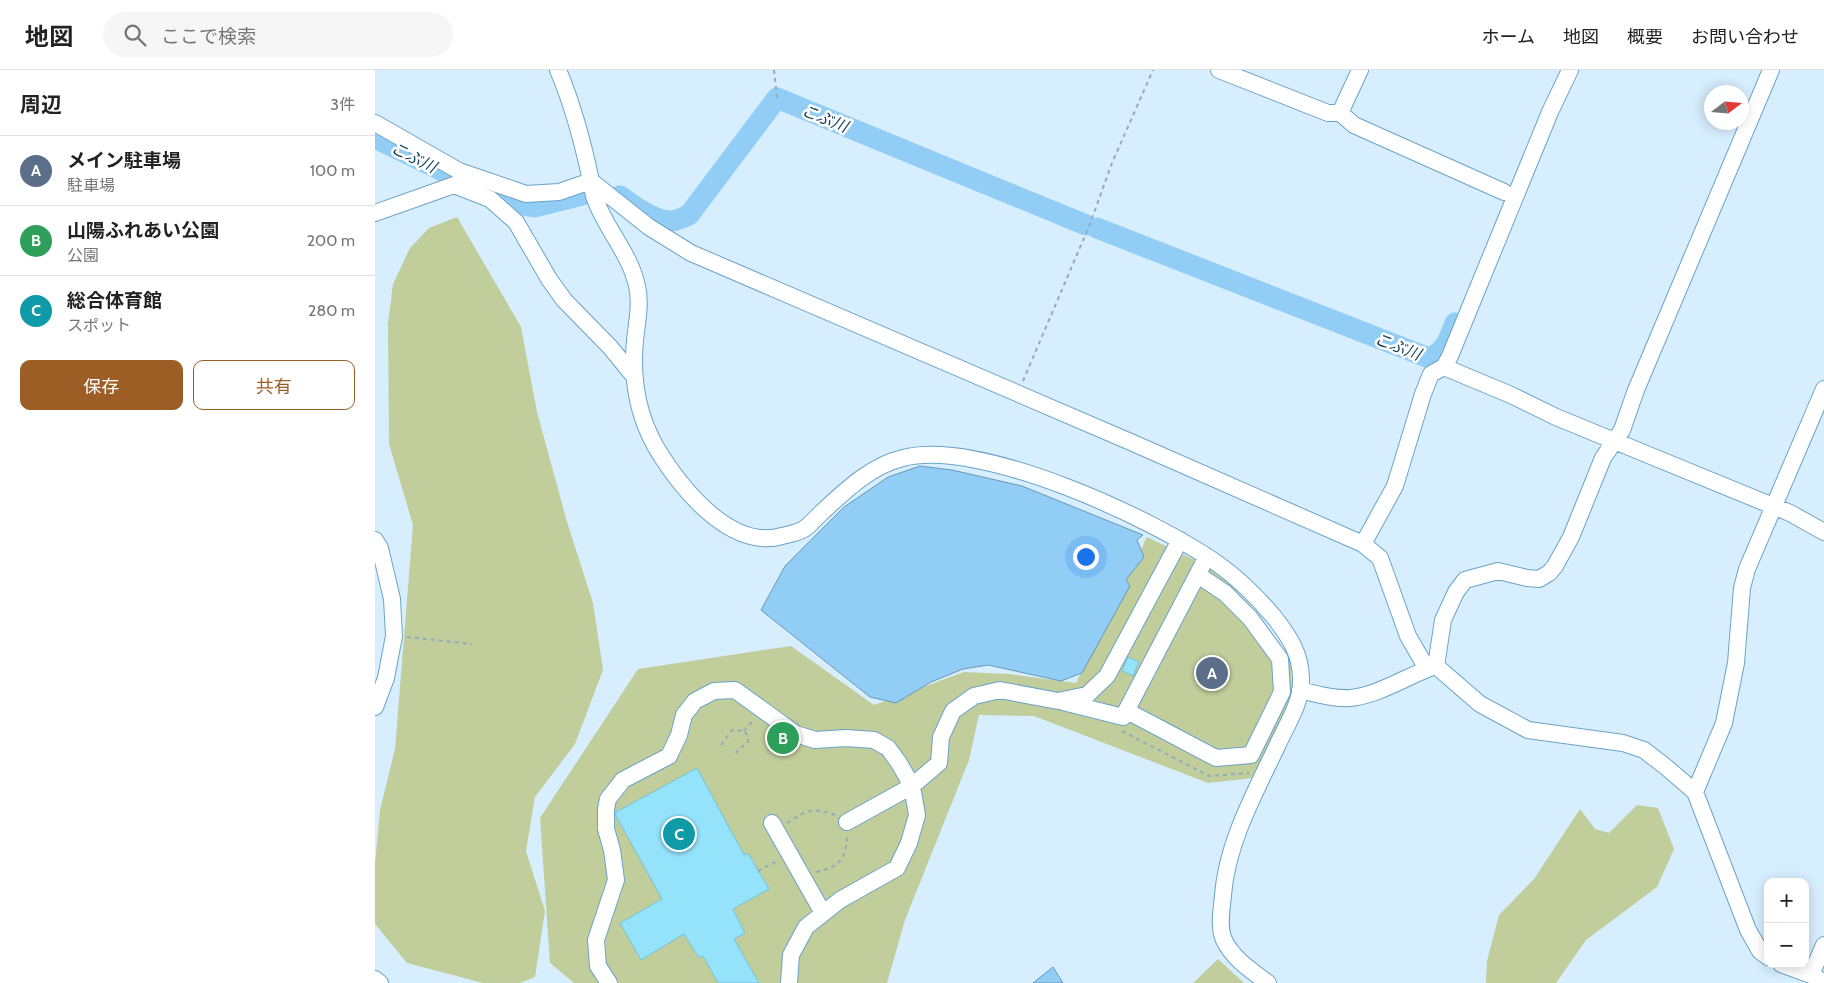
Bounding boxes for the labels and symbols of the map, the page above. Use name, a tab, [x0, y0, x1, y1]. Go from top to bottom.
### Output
north arrow	[1704, 85, 1749, 130]
water label: こぶ川	[799, 101, 852, 137]
water label: こぶ川	[388, 138, 441, 177]
water label: こぶ川	[1372, 329, 1425, 365]
your location	[1073, 544, 1099, 570]
pin: A	[1196, 654, 1228, 692]
pin: B	[767, 719, 799, 757]
pin: C	[663, 815, 695, 853]

